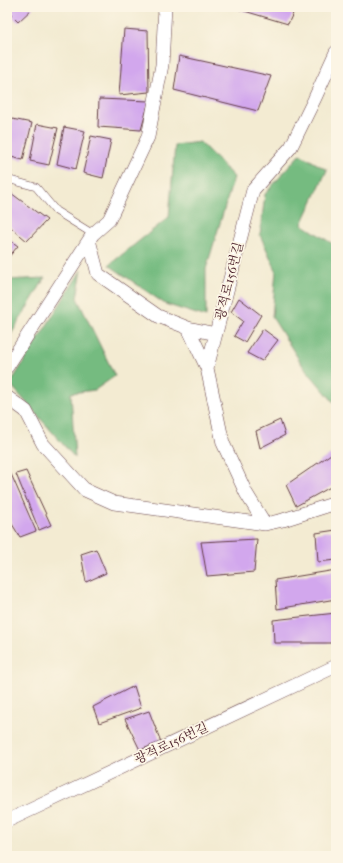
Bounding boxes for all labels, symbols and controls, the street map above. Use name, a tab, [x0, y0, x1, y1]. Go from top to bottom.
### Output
street label: 광적로156번길	[212, 240, 246, 322]
street label: 광적로156번길	[132, 719, 210, 767]

